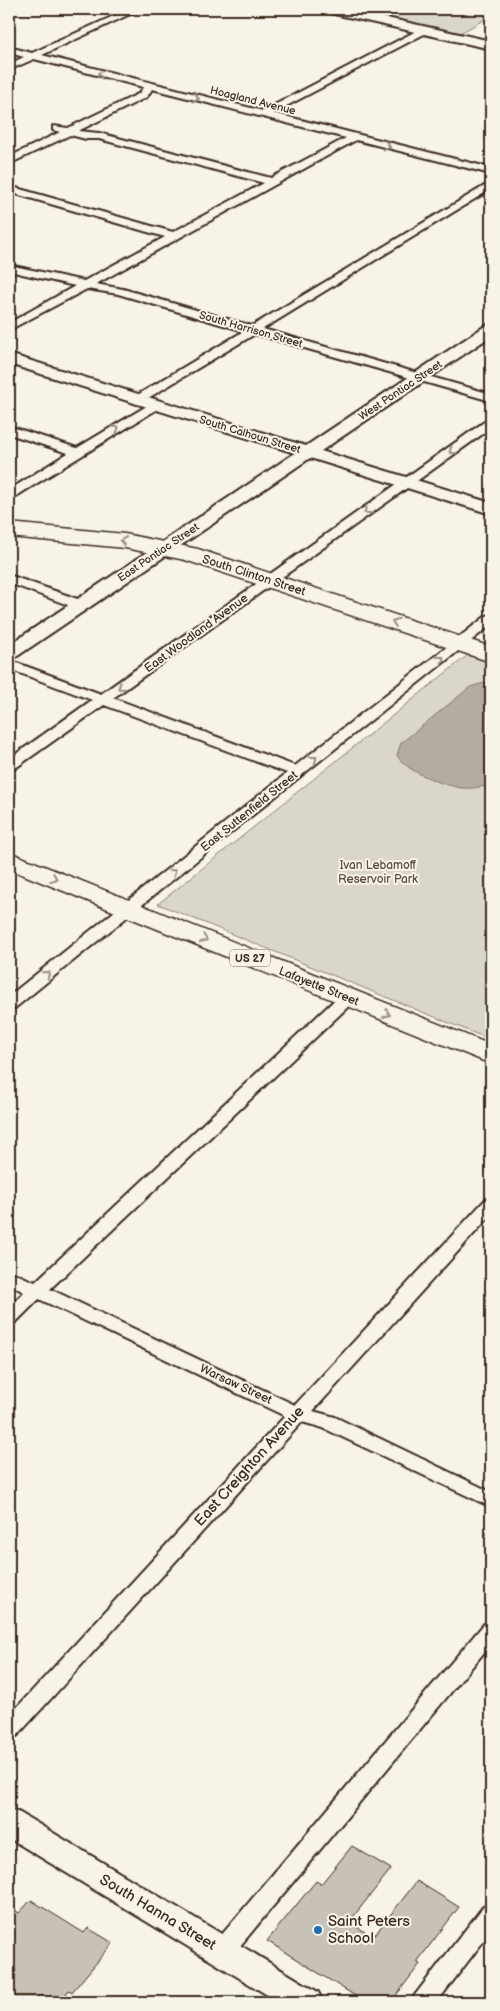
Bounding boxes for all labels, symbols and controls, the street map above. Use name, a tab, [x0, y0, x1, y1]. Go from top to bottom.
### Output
one-way arrow	[98, 70, 106, 80]
street label: Hoagland Avenue	[209, 84, 298, 118]
one-way arrow	[191, 93, 199, 103]
one-way arrow	[383, 140, 392, 151]
street label: South Harrison Street	[198, 308, 305, 351]
street label: West Pontiac Street	[356, 357, 445, 423]
street label: South Calhoun Street	[198, 413, 303, 456]
one-way arrow	[111, 425, 120, 435]
one-way arrow	[448, 445, 457, 454]
one-way arrow	[363, 505, 373, 514]
street label: East Pontiac Street	[115, 520, 202, 584]
one-way arrow	[118, 536, 126, 547]
street label: South Clinton Street	[200, 552, 308, 599]
street label: East Woodland Avenue	[142, 591, 251, 676]
one-way arrow	[392, 618, 400, 628]
one-way arrow	[436, 655, 445, 664]
one-way arrow	[117, 681, 127, 690]
one-way arrow	[308, 756, 317, 765]
street label: East Suttenfield Street	[198, 767, 301, 855]
park label: Ivan Lebamoff Reservoir Park	[338, 858, 418, 887]
one-way arrow	[167, 869, 176, 877]
one-way arrow	[49, 872, 58, 882]
one-way arrow	[200, 934, 208, 944]
road number: US 27	[230, 950, 270, 966]
street label: Lafayette Street	[276, 964, 361, 1010]
one-way arrow	[41, 970, 50, 979]
one-way arrow	[383, 1008, 391, 1018]
street label: Warsaw Street	[197, 1361, 275, 1408]
street label: East Creighton Avenue	[190, 1402, 308, 1530]
street label: South Hanna Street	[96, 1870, 220, 1955]
place label: Saint Peters School	[328, 1912, 410, 1948]
marker: Saint Peters School	[312, 1924, 324, 1936]

